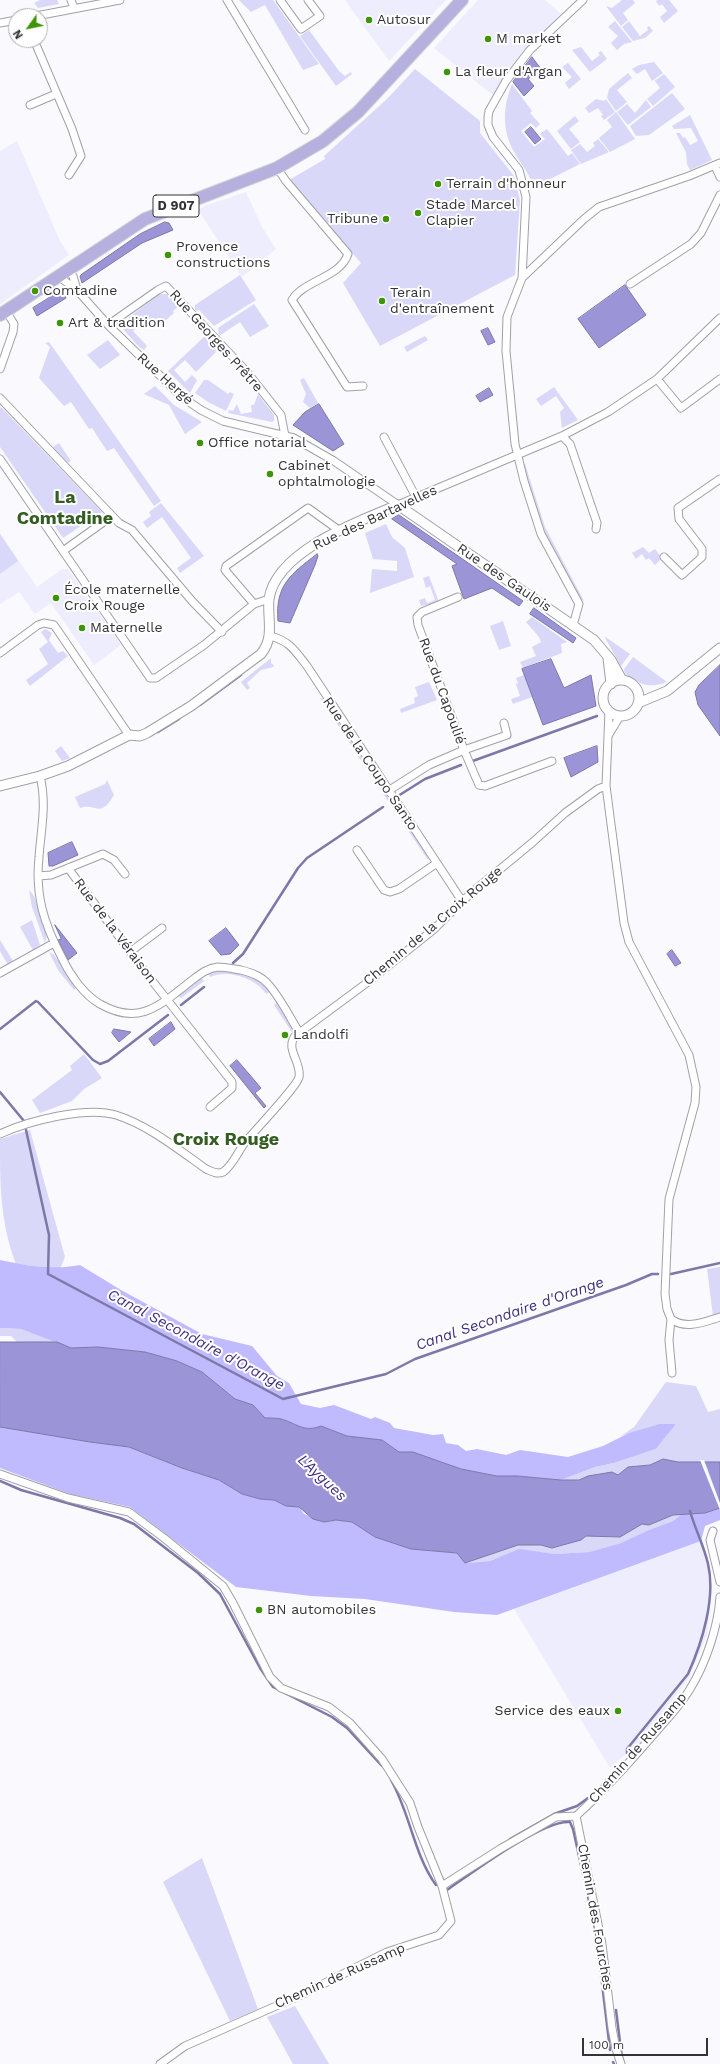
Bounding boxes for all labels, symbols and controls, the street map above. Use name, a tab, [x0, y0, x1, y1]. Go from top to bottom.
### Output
north arrow	[8, 8, 48, 48]
place label: Autosur	[377, 12, 431, 28]
marker: Autosur	[364, 15, 374, 25]
text: N	[11, 27, 26, 41]
place label: M market	[496, 31, 561, 47]
marker: M market	[483, 34, 493, 44]
place label: La fleur d'Argan	[455, 64, 562, 80]
marker: La fleur d'Argan	[442, 67, 452, 77]
place label: Terrain d'honneur	[446, 176, 566, 192]
marker: Terrain d'honneur	[433, 179, 443, 189]
road number: D 907	[153, 195, 199, 217]
place label: Stade Marcel Clapier	[426, 197, 516, 230]
marker: Stade Marcel Clapier	[413, 208, 423, 218]
place label: Tribune	[327, 211, 378, 227]
marker: Tribune	[381, 214, 391, 224]
place label: Provence constructions	[176, 239, 270, 272]
marker: Provence constructions	[163, 250, 173, 260]
place label: Comtadine	[43, 283, 117, 299]
place label: Terain d'entraînement	[390, 285, 494, 318]
marker: Comtadine	[30, 286, 40, 296]
street label: Rue Georges Prêtre	[166, 286, 266, 396]
marker: Terain d'entraînement	[377, 296, 387, 306]
place label: Art & tradition	[68, 315, 165, 331]
marker: Art & tradition	[55, 318, 65, 328]
street label: Rue Hergé	[133, 349, 197, 409]
place label: Office notarial	[208, 435, 306, 451]
marker: Office notarial	[195, 438, 205, 448]
place label: Cabinet ophtalmologie	[278, 458, 375, 490]
marker: Cabinet ophtalmologie	[265, 469, 275, 479]
street label: Rue des Bartavelles	[310, 482, 440, 554]
district label: La Comtadine	[17, 487, 113, 530]
street label: Rue des Gaulois	[454, 540, 554, 616]
place label: École maternelle Croix Rouge	[64, 582, 180, 614]
marker: École maternelle Croix Rouge	[51, 593, 61, 603]
place label: Maternelle	[90, 620, 163, 636]
marker: Maternelle	[77, 623, 87, 633]
street label: Rue du Capoulié	[415, 635, 469, 747]
street label: Rue de la Coupo Santo	[319, 694, 421, 834]
street label: Chemin de la Croix Rouge	[360, 863, 506, 989]
street label: Rue de la Véraison	[70, 875, 160, 987]
place label: Landolfi	[293, 1027, 349, 1043]
marker: Landolfi	[280, 1030, 290, 1040]
district label: Croix Rouge	[173, 1129, 279, 1151]
water label: Canal Secondaire d'Orange	[414, 1273, 606, 1355]
water label: Canal Secondaire d'Orange	[104, 1286, 288, 1394]
water label: L'Aygues	[294, 1451, 350, 1505]
place label: BN automobiles	[267, 1602, 376, 1618]
marker: BN automobiles	[254, 1605, 264, 1615]
street label: Chemin de Russamp	[585, 1689, 691, 1807]
place label: Service des eaux	[494, 1703, 610, 1719]
marker: Service des eaux	[613, 1706, 623, 1716]
street label: Chemin des Fourches	[574, 1843, 616, 1991]
street label: Chemin de Russamp	[272, 1940, 408, 2012]
scale bar	[584, 2030, 710, 2056]
text: 100 m	[589, 2038, 624, 2052]

